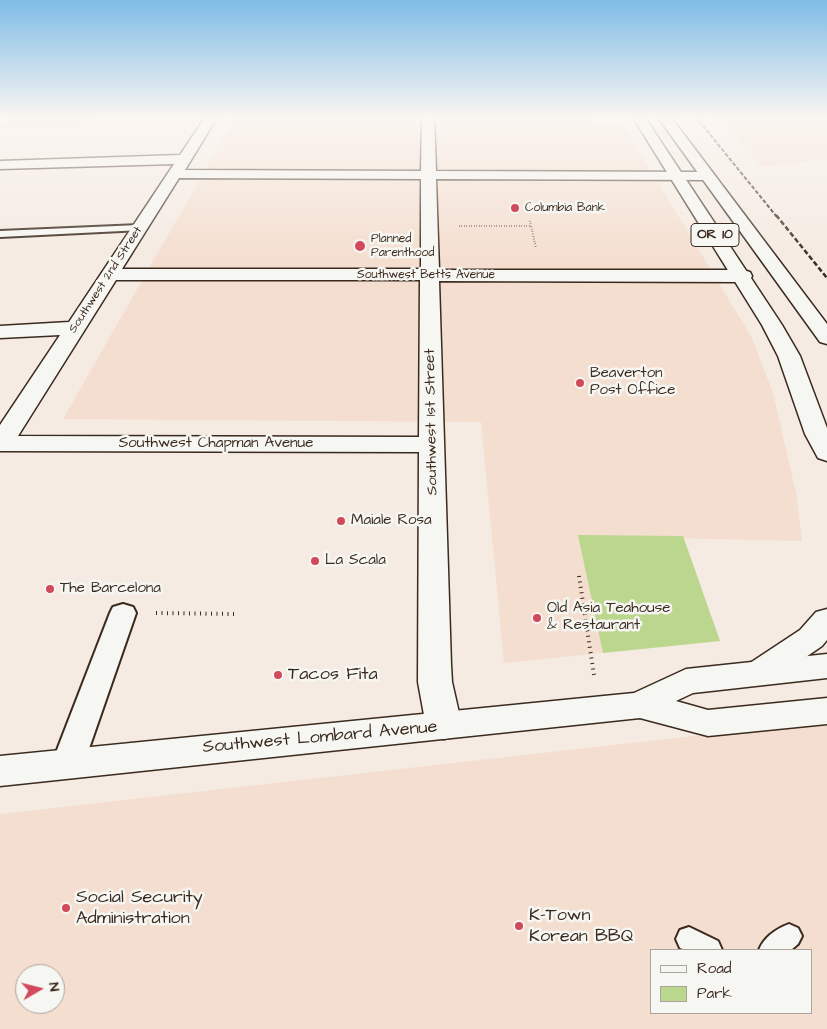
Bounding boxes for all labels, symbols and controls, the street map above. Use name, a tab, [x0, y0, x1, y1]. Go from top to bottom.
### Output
place label: Columbia Bank	[525, 201, 605, 215]
marker: Columbia Bank	[509, 202, 521, 214]
street label: Southwest 2nd Street	[66, 224, 146, 336]
road number: OR 10	[691, 224, 739, 246]
place label: Planned Parenthood	[371, 232, 434, 260]
marker: Planned Parenthood	[353, 239, 367, 253]
street label: Southwest Betts Avenue	[357, 268, 495, 282]
street label: Southwest 1st Street	[422, 348, 442, 496]
place label: Beaverton Post Office	[590, 365, 675, 400]
marker: Beaverton Post Office	[574, 377, 586, 389]
street label: Southwest Chapman Avenue	[119, 435, 313, 453]
place label: Maiale Rosa	[351, 512, 432, 530]
marker: Maiale Rosa	[335, 515, 347, 527]
place label: La Scala	[325, 552, 386, 570]
marker: La Scala	[309, 555, 321, 567]
place label: The Barcelona	[60, 580, 161, 598]
marker: The Barcelona	[44, 583, 56, 595]
place label: Old Asia Teahouse & Restaurant	[547, 600, 670, 635]
marker: Old Asia Teahouse & Restaurant	[531, 612, 543, 624]
place label: Tacos Fita	[288, 664, 378, 686]
marker: Tacos Fita	[272, 669, 284, 681]
street label: Southwest Lombard Avenue	[202, 717, 438, 759]
place label: Social Security Administration	[76, 887, 203, 930]
marker: Social Security Administration	[60, 902, 72, 914]
place label: K-Town Korean BBQ	[529, 905, 633, 948]
marker: K-Town Korean BBQ	[513, 920, 525, 932]
legend	[650, 949, 812, 1014]
text: Road	[697, 958, 731, 979]
north arrow	[15, 964, 65, 1014]
text: N	[43, 981, 64, 993]
text: Park	[697, 983, 732, 1004]

